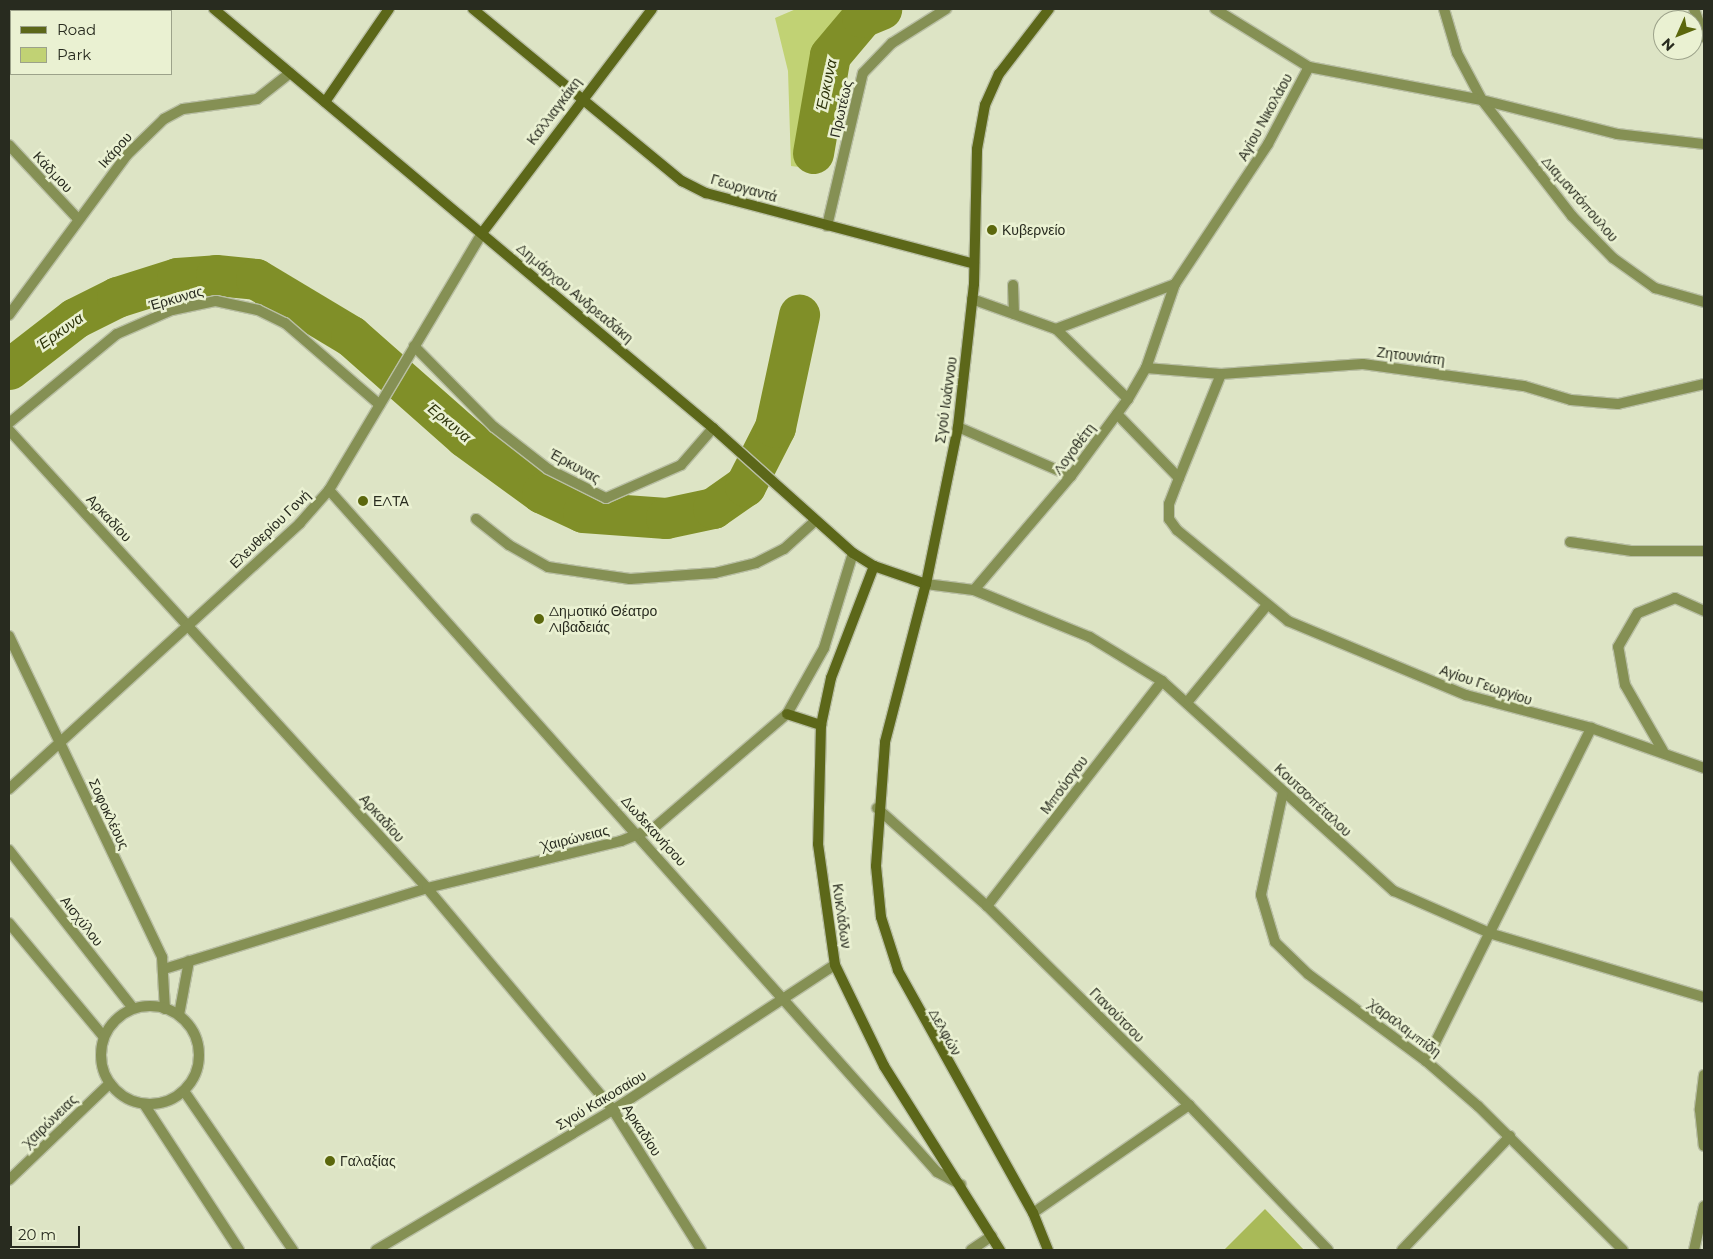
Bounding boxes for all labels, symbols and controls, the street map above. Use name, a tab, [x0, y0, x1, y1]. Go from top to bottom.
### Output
legend	[10, 10, 172, 75]
north arrow	[1653, 10, 1703, 60]
text: Road	[57, 20, 96, 39]
text: N	[1658, 34, 1678, 55]
text: Park	[57, 45, 91, 64]
water label: Έρκυνα	[812, 58, 840, 112]
street label: Αγίου Νικολάου	[1234, 70, 1296, 164]
street label: Καλλιαγκάκη	[523, 74, 585, 148]
street label: Πρωτέως	[826, 79, 856, 139]
street label: Ικάρου	[95, 129, 135, 171]
street label: Κάδμου	[30, 148, 76, 196]
street label: Διαμαντόπουλου	[1538, 153, 1622, 245]
street label: Γεωργαντά	[709, 171, 779, 205]
place label: Κυβερνείο	[1002, 222, 1065, 238]
marker: Κυβερνείο	[986, 224, 998, 236]
street label: Δημάρχου Ανδρεαδάκη	[513, 239, 637, 347]
street label: Έρκυνας	[147, 282, 205, 314]
water label: Έρκυνα	[33, 309, 87, 353]
street label: Ζητουνιάτη	[1376, 343, 1446, 369]
street label: Σγού Ιωάννου	[932, 356, 960, 444]
water label: Έρκυνα	[423, 398, 475, 446]
street label: Λογοθέτη	[1049, 420, 1099, 478]
street label: Έρκυνας	[547, 445, 603, 487]
street label: Ελευθερίου Γονή	[226, 486, 314, 572]
street label: Αρκαδίου	[83, 491, 135, 545]
place label: ΕΛΤΑ	[373, 493, 409, 509]
marker: ΕΛΤΑ	[357, 495, 369, 507]
place label: Δημοτικό Θέατρο Λιβαδειάς	[549, 603, 657, 636]
marker: Δημοτικό Θέατρο Λιβαδειάς	[533, 613, 545, 625]
street label: Αγίου Γεωργίου	[1438, 661, 1534, 709]
street label: Μπούσγου	[1037, 753, 1091, 817]
street label: Κουτσοπέταλου	[1271, 760, 1355, 840]
street label: Σοφοκλέους	[85, 776, 133, 852]
street label: Αρκαδίου	[356, 791, 408, 845]
street label: Δωδεκανήσου	[618, 792, 690, 870]
street label: Χαιρώνειας	[539, 821, 611, 855]
street label: Κυκλάδων	[829, 882, 855, 950]
street label: Αισχύλου	[57, 892, 107, 950]
street label: Γιανούτσου	[1086, 984, 1148, 1046]
street label: Χαραλαμπίδη	[1366, 995, 1444, 1061]
street label: Δελφών	[925, 1006, 965, 1058]
street label: Σγού Κακοσαίου	[553, 1067, 649, 1133]
street label: Χαιρώνειας	[19, 1091, 81, 1151]
street label: Αρκαδίου	[619, 1101, 665, 1159]
place label: Γαλαξίας	[340, 1153, 396, 1169]
marker: Γαλαξίας	[324, 1155, 336, 1167]
scale bar	[12, 1216, 82, 1248]
text: 20 m	[18, 1225, 56, 1244]

